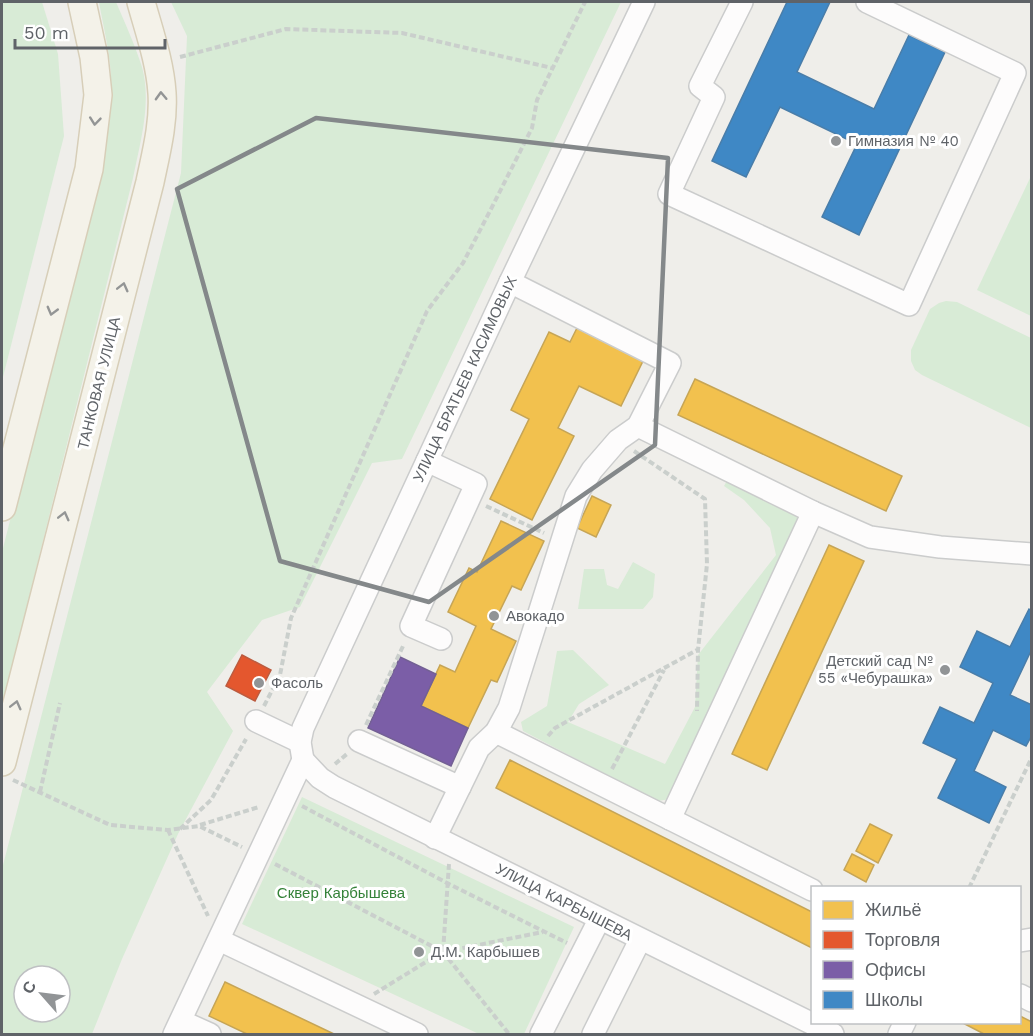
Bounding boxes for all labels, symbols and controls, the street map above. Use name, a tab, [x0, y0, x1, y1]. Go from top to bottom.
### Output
scale bar	[15, 12, 165, 50]
text: 50 m	[24, 22, 69, 43]
one-way arrow	[155, 92, 168, 101]
one-way arrow	[89, 117, 102, 126]
place label: Гимназия № 40	[848, 132, 959, 150]
marker: Гимназия № 40	[829, 134, 843, 148]
street label: УЛИЦА БРАТЬЕВ КАСИМОВЫХ	[409, 273, 521, 485]
one-way arrow	[116, 282, 129, 292]
one-way arrow	[47, 306, 60, 316]
street label: ТАНКОВАЯ УЛИЦА	[74, 315, 124, 451]
one-way arrow	[57, 512, 70, 522]
place label: Авокадо	[506, 607, 564, 625]
marker: Авокадо	[487, 609, 501, 623]
place label: Детский сад № 55 «Чебурашка»	[818, 652, 934, 687]
marker: Детский сад № 55 «Чебурашка»	[938, 663, 952, 677]
place label: Фасоль	[271, 674, 323, 692]
marker: Фасоль	[252, 676, 266, 690]
one-way arrow	[9, 700, 21, 711]
street label: УЛИЦА КАРБЫШЕВА	[493, 860, 635, 944]
park label: Сквер Карбышева	[277, 884, 406, 902]
legend	[811, 886, 1021, 1024]
text: Жильё	[865, 899, 922, 920]
text: Торговля	[865, 929, 940, 950]
place label: Д.М. Карбышев	[431, 943, 540, 961]
marker: Д.М. Карбышев	[412, 945, 426, 959]
text: Офисы	[865, 959, 926, 980]
north arrow	[12, 964, 72, 1024]
text: С	[18, 977, 41, 997]
text: Школы	[865, 989, 923, 1010]

